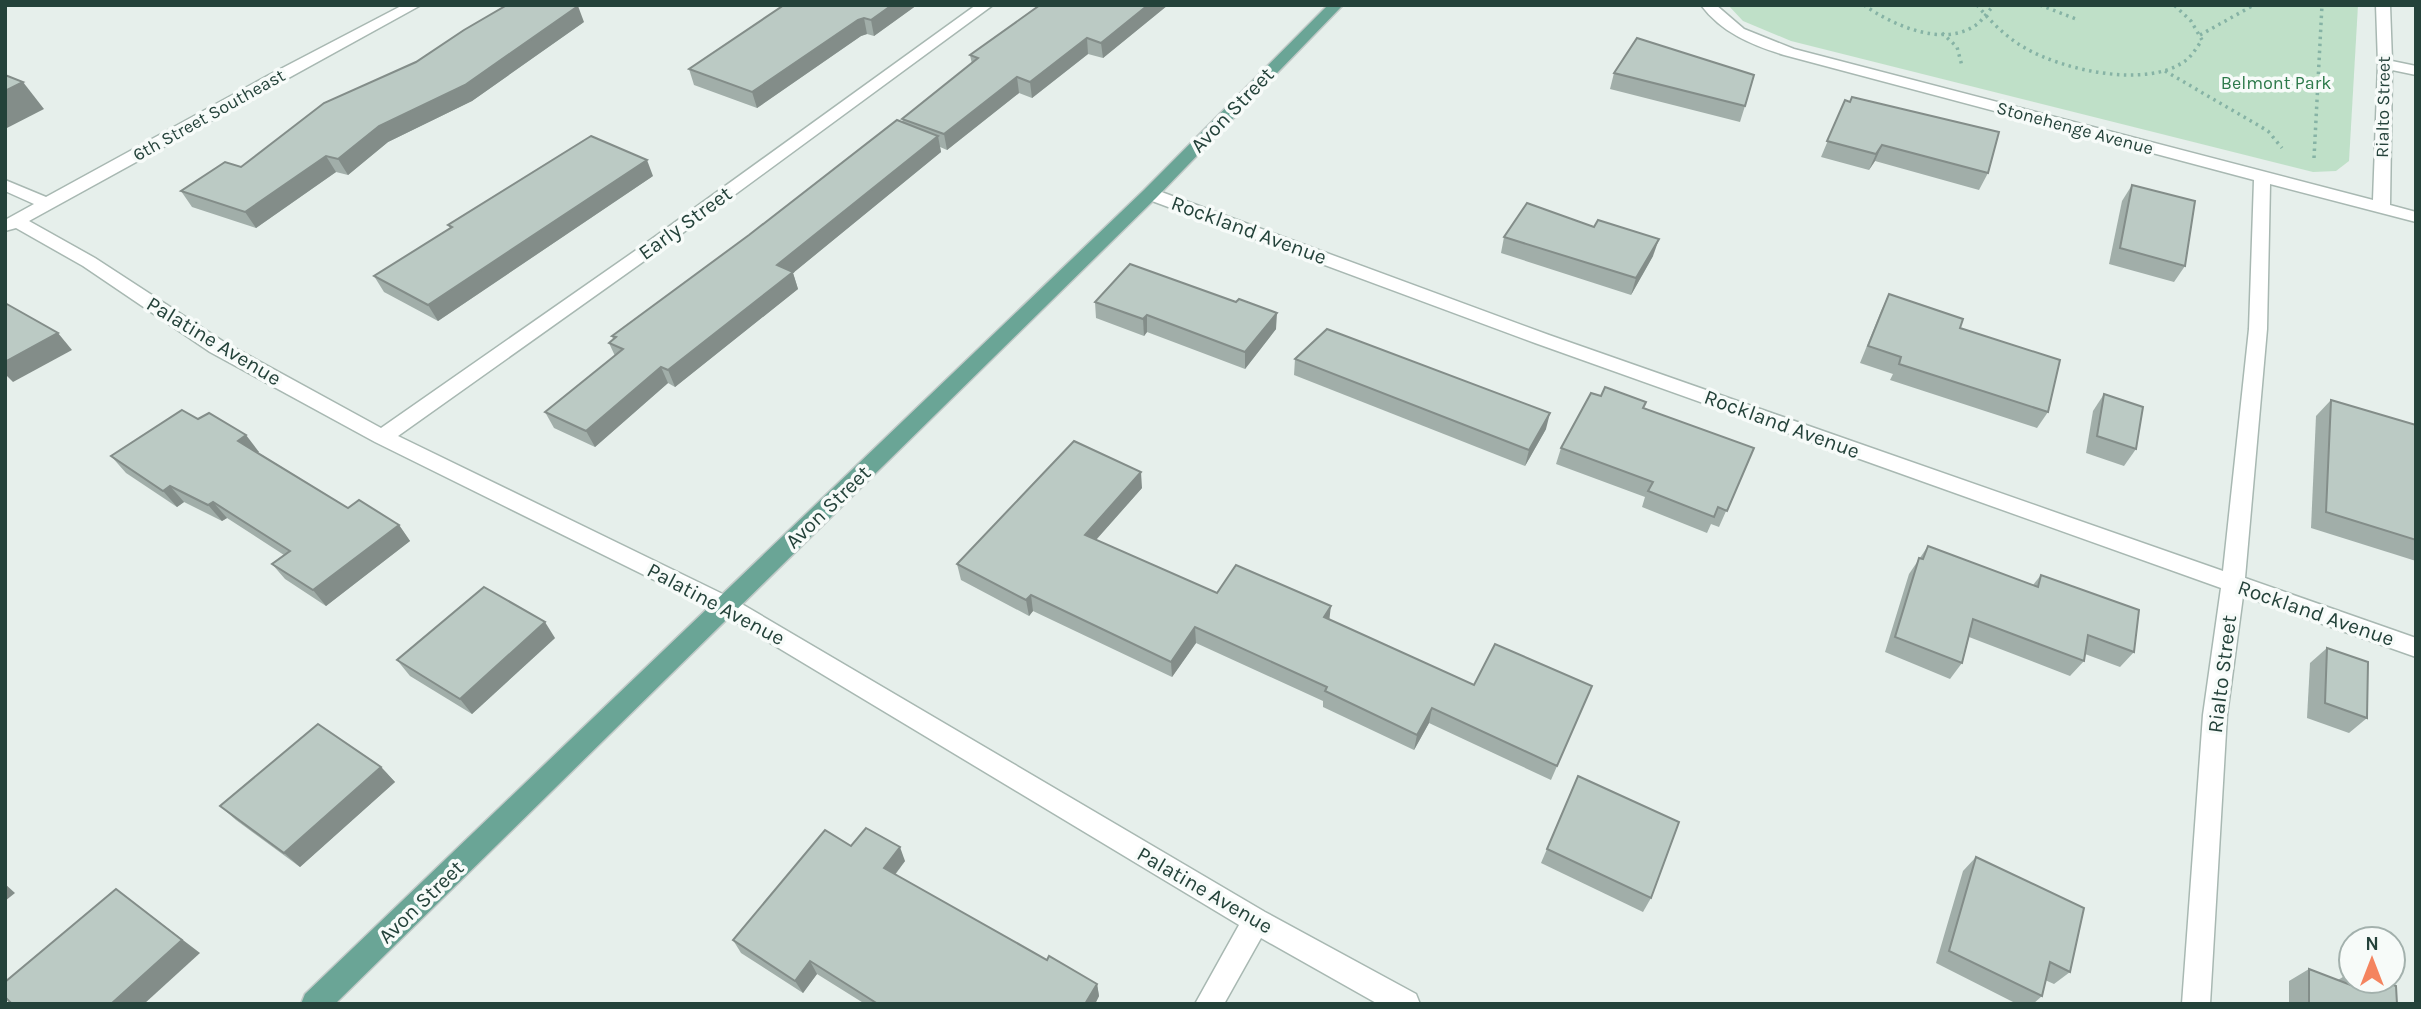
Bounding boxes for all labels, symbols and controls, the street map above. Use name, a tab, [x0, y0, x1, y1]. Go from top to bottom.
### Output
street label: Rialto Street	[2371, 56, 2395, 158]
street label: Avon Street	[1186, 62, 1279, 158]
street label: 6th Street Southeast	[129, 64, 289, 166]
park label: Belmont Park	[2221, 72, 2331, 94]
street label: Stonehenge Avenue	[1994, 96, 2156, 160]
street label: Early Street	[634, 181, 736, 265]
street label: Rockland Avenue	[1168, 191, 1330, 269]
street label: Palatine Avenue	[143, 291, 285, 391]
street label: Rockland Avenue	[1701, 385, 1863, 463]
street label: Avon Street	[780, 460, 876, 553]
street label: Palatine Avenue	[643, 558, 789, 650]
street label: Rockland Avenue	[2235, 575, 2397, 651]
street label: Rialto Street	[2203, 614, 2241, 734]
street label: Palatine Avenue	[1133, 842, 1277, 938]
street label: Avon Street	[373, 855, 469, 948]
north arrow	[2337, 925, 2407, 995]
text: N	[2365, 933, 2379, 955]

